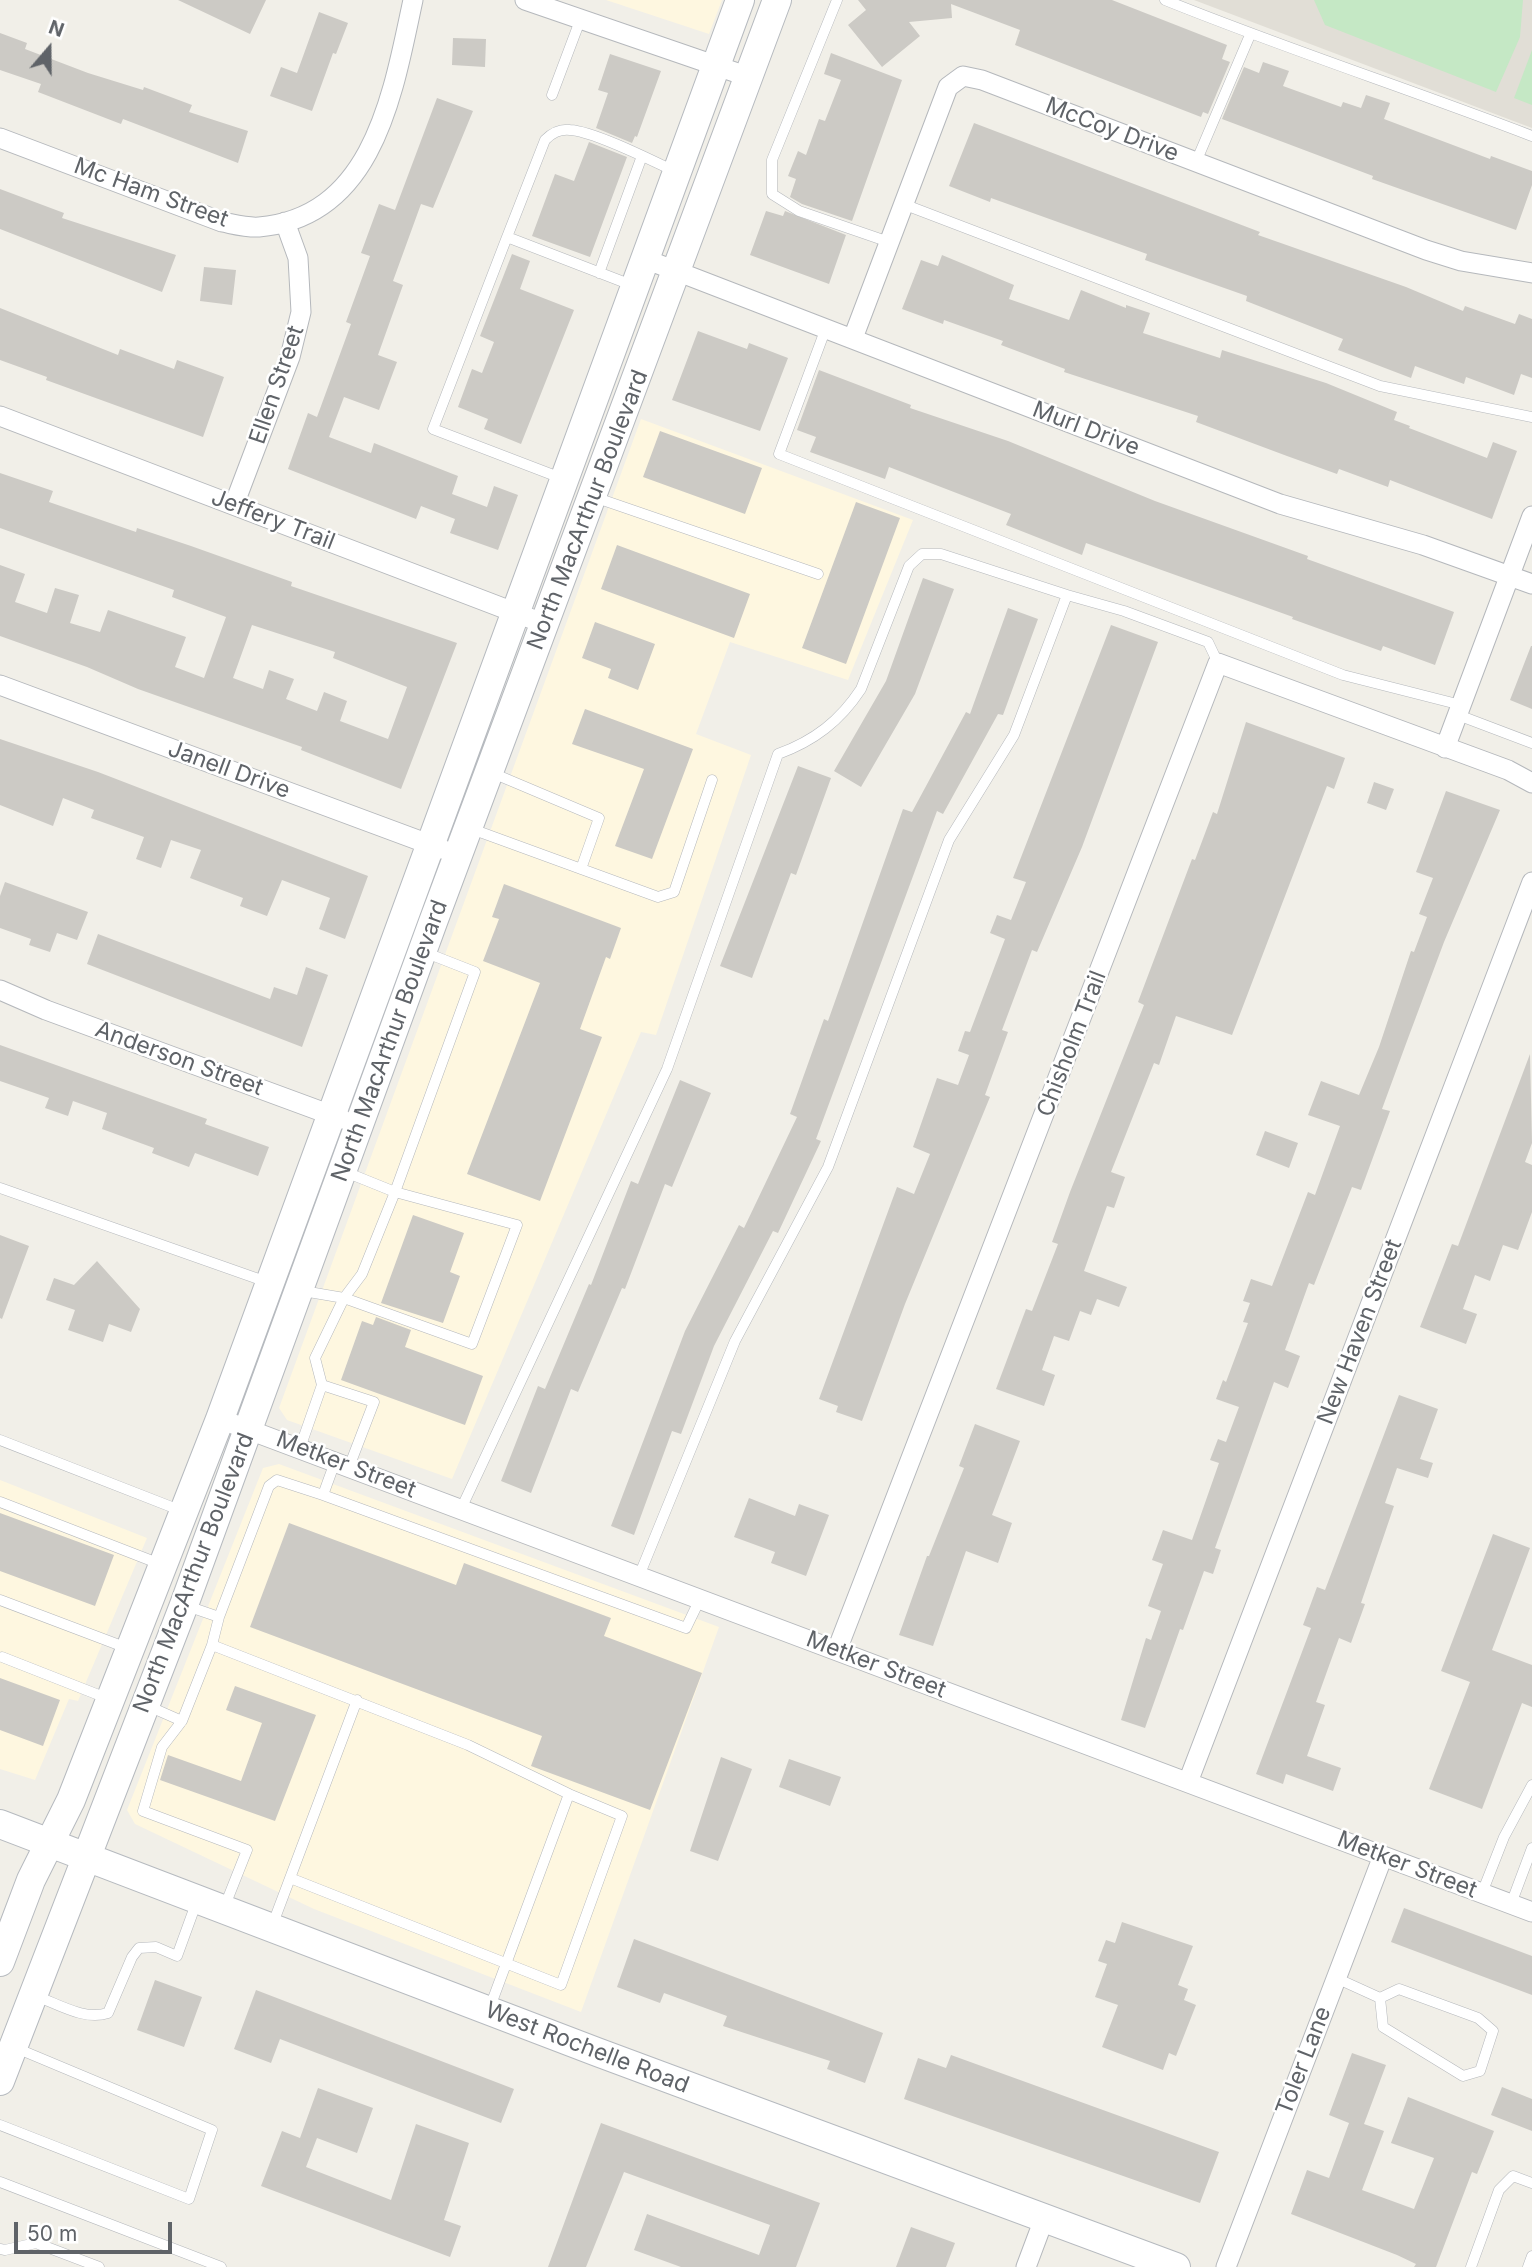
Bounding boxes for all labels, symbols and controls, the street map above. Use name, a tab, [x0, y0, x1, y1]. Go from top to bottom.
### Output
north arrow	[14, 14, 84, 84]
text: N	[46, 16, 67, 42]
street label: McCoy Drive	[1041, 92, 1183, 168]
street label: Mc Ham Street	[70, 152, 232, 234]
street label: Ellen Street	[244, 322, 310, 448]
street label: North MacArthur Boulevard	[522, 366, 654, 654]
street label: Murl Drive	[1029, 396, 1143, 462]
street label: Jeffery Trail	[207, 484, 339, 556]
street label: Janell Drive	[164, 735, 294, 805]
street label: North MacArthur Boulevard	[326, 896, 454, 1186]
street label: Chisholm Trail	[1032, 967, 1112, 1121]
street label: Anderson Street	[91, 1016, 267, 1102]
street label: New Haven Street	[1312, 1236, 1408, 1428]
street label: Metker Street	[272, 1426, 420, 1504]
street label: North MacArthur Boulevard	[128, 1429, 260, 1717]
street label: Metker Street	[802, 1626, 950, 1704]
street label: Metker Street	[1333, 1826, 1481, 1904]
street label: West Rochelle Road	[481, 1996, 693, 2100]
street label: Toler Lane	[1271, 2003, 1337, 2119]
scale bar	[18, 2208, 175, 2252]
text: 50 m	[27, 2221, 77, 2246]

